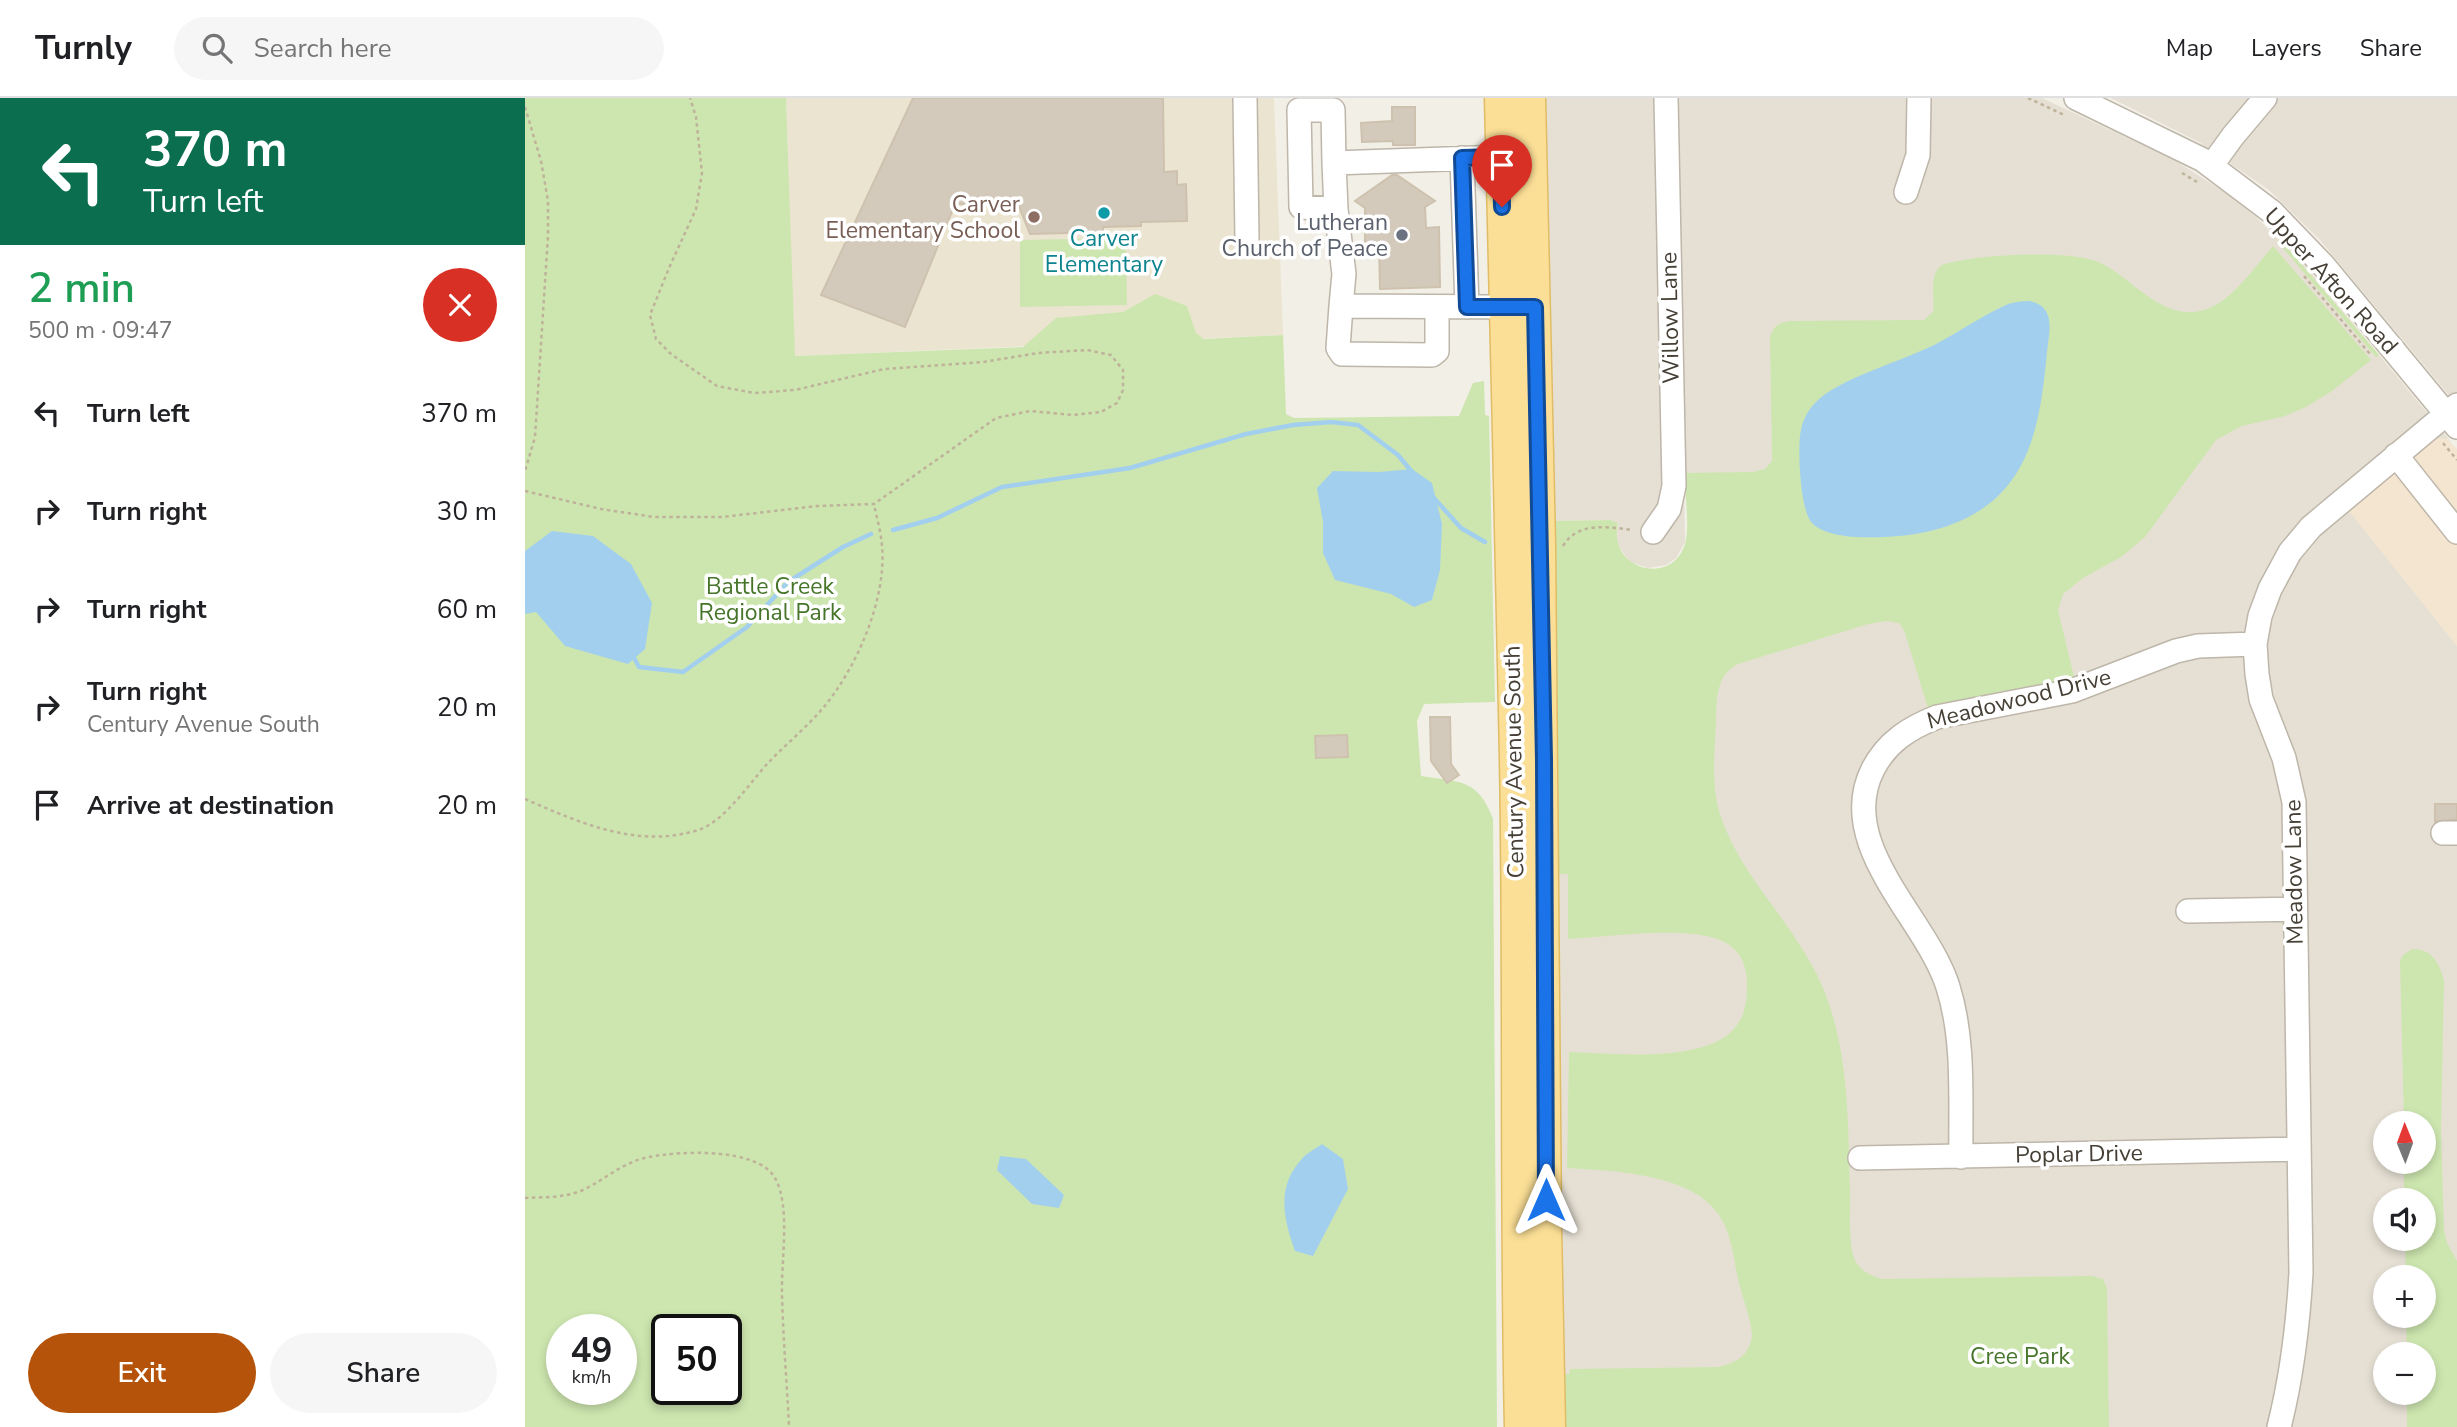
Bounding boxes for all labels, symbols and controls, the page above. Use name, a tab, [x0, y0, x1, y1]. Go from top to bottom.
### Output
search box	[174, 17, 664, 80]
text: Turnly	[35, 26, 132, 71]
icon: search	[198, 29, 236, 67]
text: Search here	[254, 31, 392, 66]
text: Map	[2166, 32, 2213, 64]
text: Layers	[2251, 32, 2322, 64]
text: Share	[2360, 32, 2422, 64]
text: 370 m	[143, 116, 287, 183]
icon: left	[28, 126, 119, 217]
pin	[1472, 135, 1532, 207]
icon: arrive	[1483, 146, 1521, 184]
text: Turn left	[143, 180, 263, 223]
place label: Carver Elementary School	[826, 189, 1021, 246]
street label: Upper Afton Road	[2257, 201, 2405, 361]
marker: Carver Elementary	[1096, 205, 1112, 221]
place label: Lutheran Church of Peace	[1221, 207, 1388, 264]
marker: Carver Elementary School	[1026, 209, 1042, 225]
place label: Carver Elementary	[1045, 223, 1163, 280]
marker: Lutheran Church of Peace	[1394, 227, 1410, 243]
street label: Willow Lane	[1653, 252, 1687, 384]
text: 2 min	[28, 260, 135, 317]
button: close	[423, 268, 497, 342]
text: 500 m · 09:47	[28, 315, 173, 346]
icon: left	[28, 394, 66, 432]
text: Turn left	[87, 396, 190, 431]
text: 370 m	[421, 396, 497, 431]
icon: right	[28, 492, 66, 530]
text: Turn right	[87, 494, 206, 529]
text: 30 m	[437, 494, 497, 529]
park label: Battle Creek Regional Park	[699, 571, 842, 628]
icon: right	[28, 590, 66, 628]
text: Turn right	[87, 592, 206, 627]
text: 60 m	[437, 592, 497, 627]
street label: Century Avenue South	[1496, 645, 1532, 879]
street label: Meadowood Drive	[1924, 661, 2114, 737]
text: Turn right	[87, 674, 206, 709]
icon: right	[28, 688, 66, 726]
text: 20 m	[437, 690, 497, 725]
text: Century Avenue South	[87, 709, 320, 740]
icon: arrive	[28, 786, 66, 824]
text: Arrive at destination	[87, 788, 334, 823]
text: 20 m	[437, 788, 497, 823]
street label: Meadow Lane	[2277, 799, 2311, 945]
north arrow	[2373, 1111, 2436, 1174]
map controls	[2373, 1111, 2436, 1405]
street label: Poplar Drive	[2015, 1137, 2143, 1171]
position arrow	[1509, 1163, 1583, 1237]
button: sound	[2373, 1188, 2436, 1251]
button: +	[2373, 1265, 2436, 1328]
speed limit sign: 50	[651, 1314, 742, 1405]
text: 49	[570, 1327, 613, 1374]
button: Exit	[28, 1333, 256, 1413]
button: Share	[270, 1333, 497, 1413]
park label: Cree Park	[1970, 1341, 2070, 1372]
button: −	[2373, 1342, 2436, 1405]
text: km/h	[572, 1365, 611, 1389]

